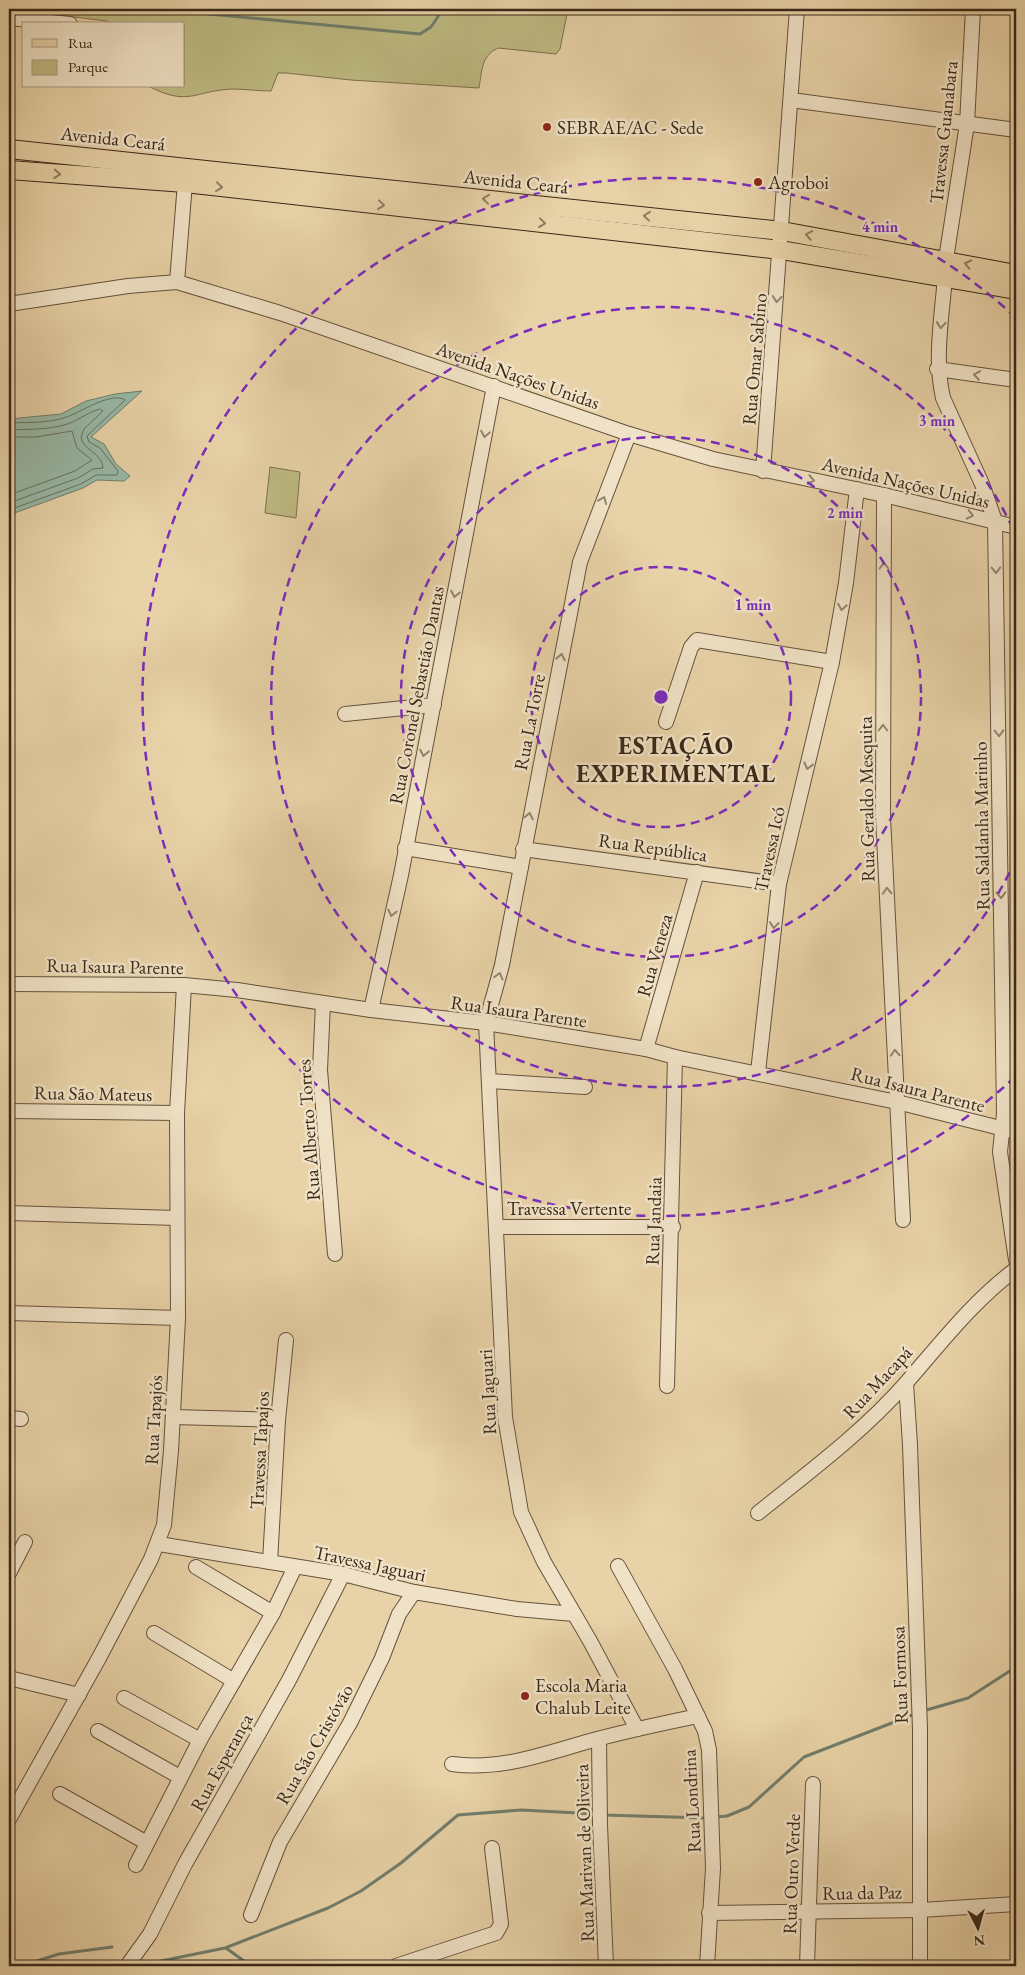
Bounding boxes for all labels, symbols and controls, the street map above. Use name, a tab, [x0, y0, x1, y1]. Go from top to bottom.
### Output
legend	[22, 22, 185, 88]
text: Rua	[68, 33, 93, 52]
text: Parque	[68, 57, 108, 76]
street label: Travessa Guanabara	[924, 59, 963, 205]
place label: SEBRAE/AC - Sede	[557, 115, 703, 140]
street label: Avenida Ceará	[58, 120, 167, 156]
marker: SEBRAE/AC - Sede	[541, 121, 553, 133]
street label: Avenida Ceará	[461, 163, 570, 199]
one-way arrow	[54, 168, 62, 179]
place label: Agroboi	[767, 170, 829, 195]
marker: Agroboi	[752, 176, 764, 188]
one-way arrow	[216, 181, 224, 192]
one-way arrow	[481, 194, 489, 205]
one-way arrow	[377, 199, 385, 210]
one-way arrow	[643, 211, 651, 222]
text: 4 min	[862, 217, 899, 236]
one-way arrow	[539, 218, 547, 229]
one-way arrow	[804, 231, 813, 241]
one-way arrow	[964, 259, 973, 269]
street label: Rua Omar Sabino	[736, 292, 773, 426]
one-way arrow	[772, 295, 783, 303]
one-way arrow	[936, 321, 947, 329]
street label: Avenida Nações Unidas	[432, 335, 603, 415]
one-way arrow	[972, 370, 980, 381]
text: 3 min	[919, 411, 956, 430]
one-way arrow	[480, 430, 490, 439]
street label: Avenida Nações Unidas	[819, 451, 992, 514]
one-way arrow	[807, 474, 816, 485]
one-way arrow	[597, 497, 607, 505]
text: 2 min	[827, 503, 864, 522]
one-way arrow	[965, 509, 974, 520]
one-way arrow	[879, 561, 889, 569]
one-way arrow	[991, 566, 1001, 574]
street label: Rua Coronel Sebastião Dantas	[383, 584, 450, 806]
one-way arrow	[450, 590, 460, 598]
text: 1 min	[735, 595, 772, 614]
one-way arrow	[837, 603, 848, 611]
one-way arrow	[555, 653, 566, 661]
street label: Rua La Torre	[508, 672, 551, 772]
centre of rings	[652, 688, 670, 706]
street label: Rua Geraldo Mesquita	[853, 715, 880, 882]
one-way arrow	[878, 724, 888, 732]
one-way arrow	[993, 729, 1004, 737]
district label: ESTAÇÃO EXPERIMENTAL	[576, 730, 776, 789]
street label: Rua Saldanha Marinho	[968, 741, 995, 911]
one-way arrow	[419, 749, 429, 758]
one-way arrow	[803, 761, 814, 770]
street label: Travessa Icó	[748, 804, 791, 894]
one-way arrow	[523, 812, 534, 821]
street label: Rua República	[597, 827, 709, 868]
one-way arrow	[882, 886, 892, 894]
one-way arrow	[996, 892, 1006, 899]
one-way arrow	[387, 908, 398, 917]
street label: Rua Veneza	[631, 910, 678, 1000]
one-way arrow	[769, 921, 780, 929]
street label: Rua Isaura Parente	[46, 953, 184, 980]
one-way arrow	[493, 971, 504, 980]
street label: Rua Isaura Parente	[449, 990, 589, 1033]
one-way arrow	[889, 1049, 900, 1057]
street label: Rua Alberto Torres	[291, 1058, 326, 1202]
street label: Rua Isaura Parente	[848, 1061, 987, 1118]
street label: Rua São Mateus	[34, 1080, 152, 1107]
street label: Rua Jandaia	[639, 1176, 668, 1266]
street label: Travessa Vertente	[507, 1196, 631, 1221]
street label: Rua Macapá	[837, 1340, 918, 1424]
street label: Rua Jaguari	[473, 1348, 502, 1435]
street label: Rua Tapajós	[139, 1374, 168, 1466]
street label: Travessa Tapajos	[244, 1390, 275, 1510]
street label: Travessa Jaguari	[311, 1539, 429, 1588]
street label: Rua Formosa	[885, 1625, 914, 1724]
place label: Escola Maria Chalub Leite	[535, 1673, 631, 1720]
street label: Rua São Cristóvão	[270, 1679, 359, 1809]
marker: Escola Maria Chalub Leite	[519, 1690, 531, 1702]
street label: Rua Esperança	[184, 1709, 259, 1816]
street label: Rua Londrina	[676, 1748, 707, 1853]
street label: Rua Marivan de Oliveira	[569, 1763, 600, 1942]
street label: Rua Ouro Verde	[777, 1813, 806, 1935]
street label: Rua da Paz	[822, 1879, 903, 1906]
north arrow	[952, 1902, 1002, 1952]
text: N	[972, 1931, 986, 1951]

